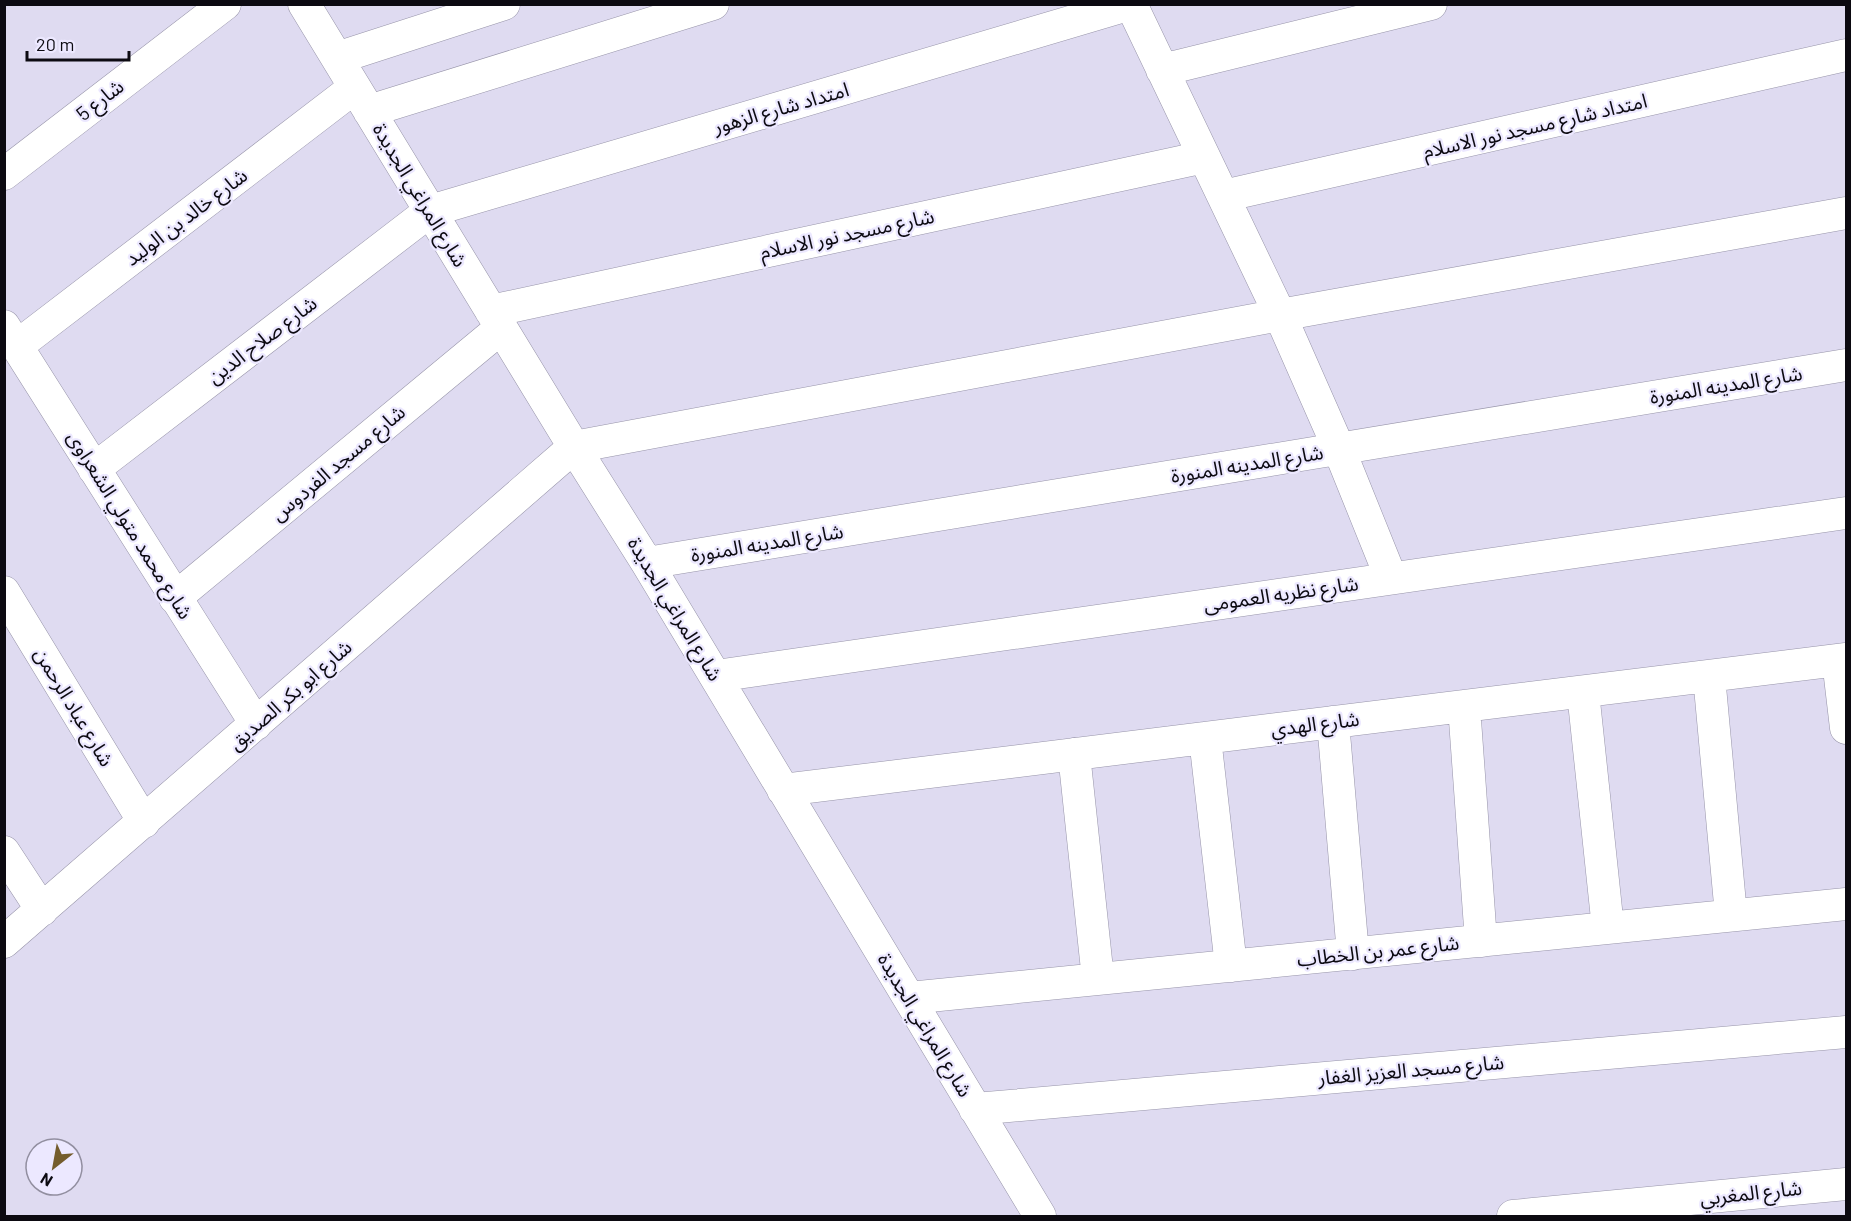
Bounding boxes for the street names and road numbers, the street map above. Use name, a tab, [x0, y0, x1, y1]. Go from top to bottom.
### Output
street label: شارع 5	[71, 73, 130, 128]
street label: امتداد شارع الزهور	[709, 76, 852, 142]
street label: امتداد شارع مسجد نور الاسلام	[1420, 88, 1650, 166]
street label: شارع المراغي الجديدة	[364, 118, 473, 273]
street label: شارع خالد بن الوليد	[119, 162, 254, 273]
street label: شارع مسجد نور الاسلام	[757, 203, 937, 267]
street label: شارع صلاح الدين	[202, 290, 323, 391]
street label: شارع المدينه المنورة	[1648, 360, 1804, 412]
street label: شارع مسجد الفردوس	[265, 399, 412, 528]
street label: شارع محمد متولي الشعراوى	[59, 426, 199, 625]
street label: شارع المدينه المنورة	[1169, 439, 1325, 491]
street label: شارع المدينه المنورة	[689, 518, 845, 570]
street label: شارع المراغي الجديدة	[619, 532, 728, 687]
street label: شارع نظريه العمومى	[1202, 570, 1360, 620]
street label: شارع ابو بكر الصديق	[223, 634, 359, 757]
street label: شارع عباد الرحمن	[27, 643, 120, 772]
street label: شارع الهدي	[1269, 706, 1361, 745]
street label: شارع عمر بن الخطاب	[1296, 930, 1461, 974]
street label: شارع المراغي الجديدة	[869, 948, 978, 1103]
street label: شارع مسجد العزيز الغفار	[1316, 1049, 1505, 1093]
street label: شارع المغربي	[1699, 1175, 1804, 1214]

